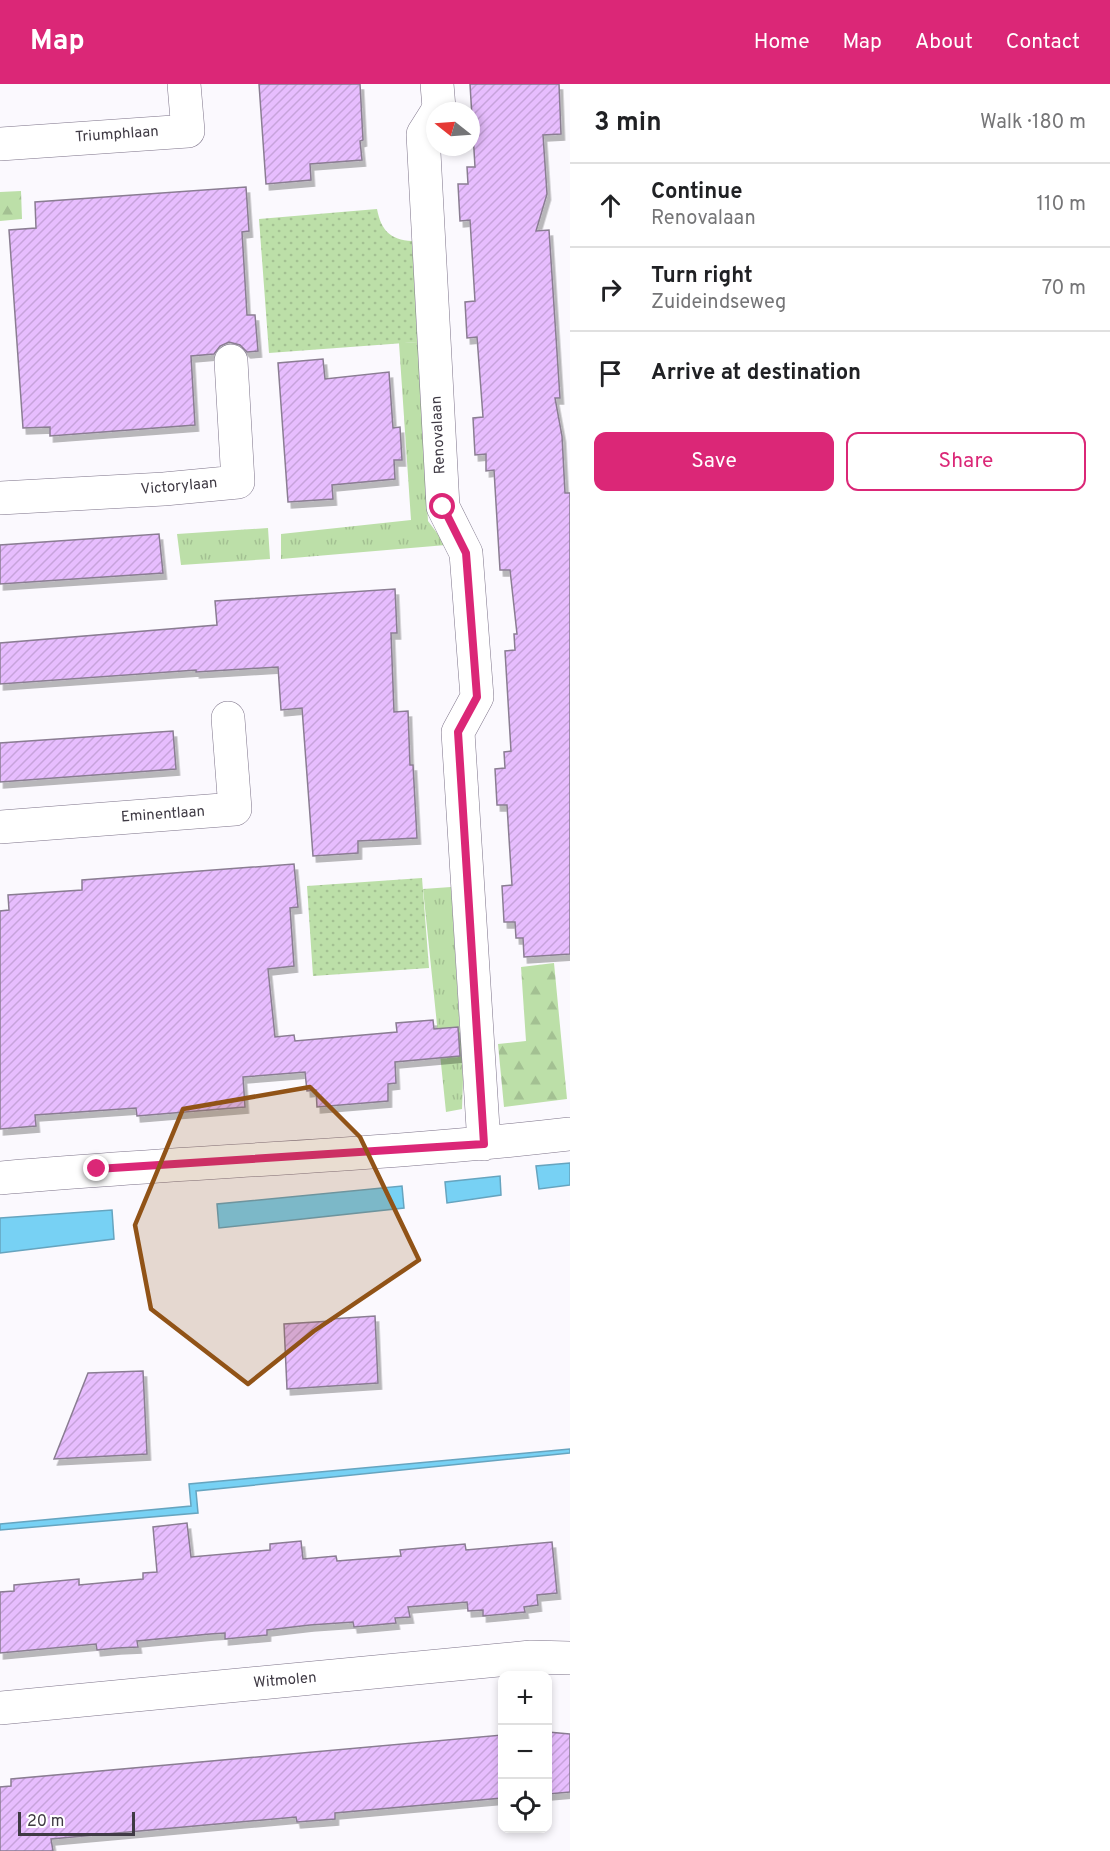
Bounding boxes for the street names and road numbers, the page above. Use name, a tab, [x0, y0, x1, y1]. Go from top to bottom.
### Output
street label: Triumphlaan	[75, 123, 159, 147]
street label: Renovalaan	[427, 395, 451, 475]
street label: Victorylaan	[140, 474, 218, 500]
street label: Eminentlaan	[120, 803, 206, 827]
street label: Witmolen	[253, 1669, 317, 1693]

